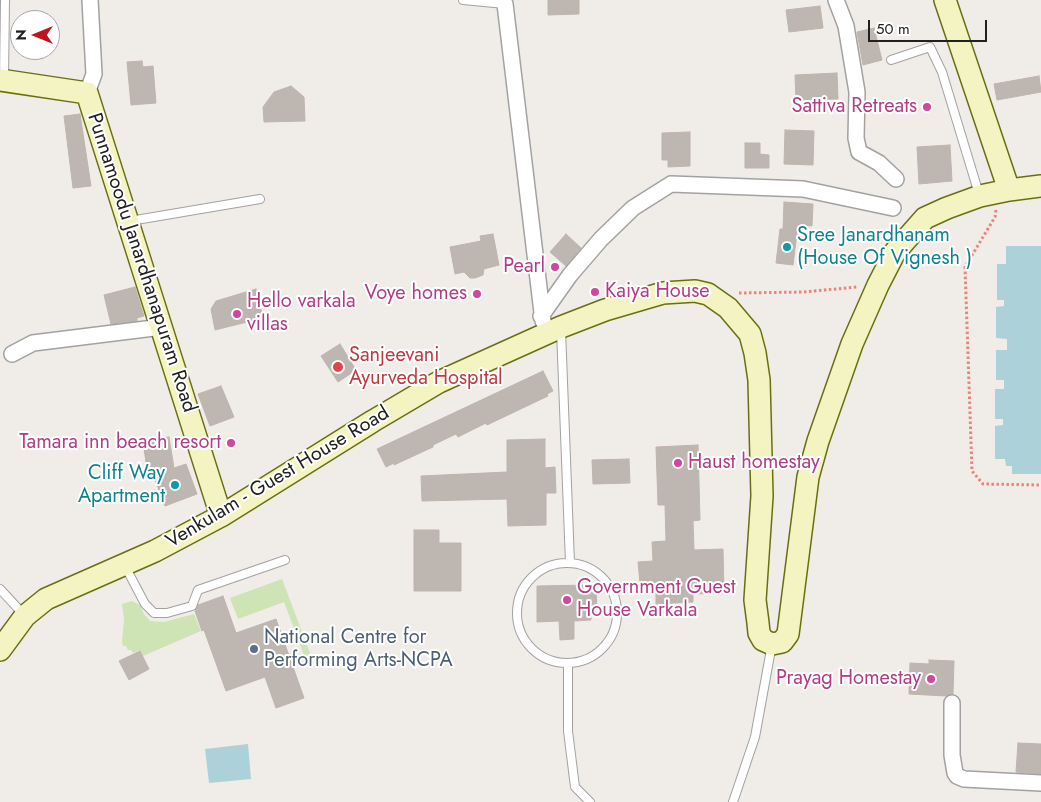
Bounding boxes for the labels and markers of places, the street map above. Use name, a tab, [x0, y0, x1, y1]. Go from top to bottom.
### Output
place label: Sattiva Retreats	[792, 95, 917, 119]
marker: Sattiva Retreats	[921, 101, 933, 113]
place label: Sree Janardhanam (House Of Vignesh )	[797, 224, 972, 271]
marker: Sree Janardhanam (House Of Vignesh )	[781, 241, 793, 253]
place label: Pearl	[503, 255, 545, 279]
marker: Pearl	[549, 261, 561, 273]
place label: Kaiya House	[605, 280, 710, 304]
place label: Voye homes	[365, 282, 467, 306]
marker: Kaiya House	[589, 286, 601, 298]
marker: Voye homes	[471, 288, 483, 300]
place label: Hello varkala villas	[247, 290, 356, 337]
marker: Hello varkala villas	[231, 308, 243, 320]
place label: Sanjeevani Ayurveda Hospital	[349, 344, 503, 391]
marker: Sanjeevani Ayurveda Hospital	[331, 360, 345, 374]
place label: Tamara inn beach resort	[19, 431, 221, 455]
marker: Tamara inn beach resort	[225, 437, 237, 449]
place label: Haust homestay	[688, 451, 820, 475]
marker: Haust homestay	[672, 457, 684, 469]
place label: Cliff Way Apartment	[78, 462, 165, 509]
marker: Cliff Way Apartment	[169, 479, 181, 491]
place label: Government Guest House Varkala	[577, 576, 736, 623]
marker: Government Guest House Varkala	[561, 594, 573, 606]
place label: National Centre for Performing Arts-NCPA	[264, 626, 453, 673]
marker: National Centre for Performing Arts-NCPA	[248, 643, 260, 655]
place label: Prayag Homestay	[776, 667, 921, 691]
marker: Prayag Homestay	[925, 673, 937, 685]

